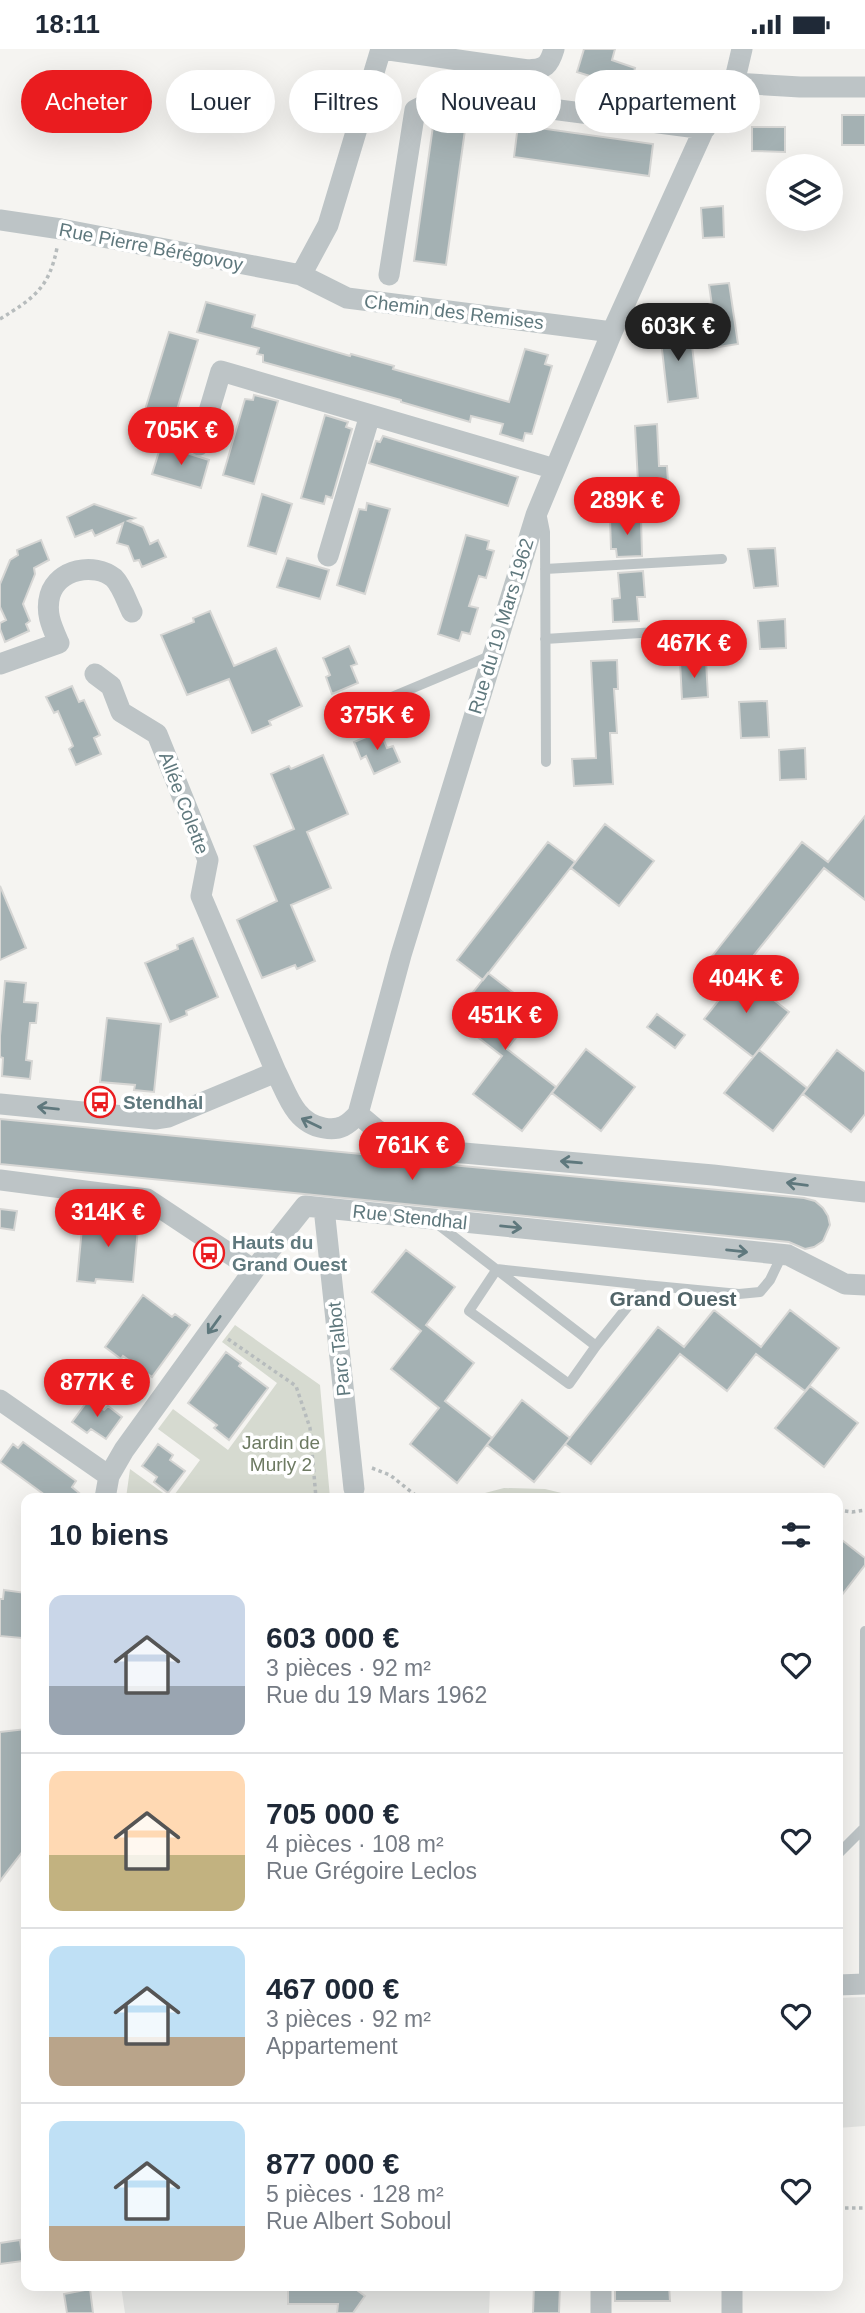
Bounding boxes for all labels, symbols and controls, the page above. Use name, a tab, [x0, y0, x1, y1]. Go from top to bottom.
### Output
text: 18:11	[35, 9, 100, 39]
chip: Acheter	[21, 70, 152, 133]
chip: Louer	[166, 70, 275, 133]
chip: Filtres	[289, 70, 402, 133]
chip: Nouveau	[416, 70, 561, 133]
chip: Appartement	[575, 70, 760, 133]
map controls	[766, 154, 843, 231]
button: layers	[766, 154, 843, 231]
street label: Rue Pierre Bérégovoy	[57, 219, 245, 275]
street label: Chemin des Remises	[363, 291, 545, 333]
pin: 603K €	[621, 303, 735, 363]
text: 603K €	[641, 313, 715, 339]
pin: 705K €	[124, 407, 238, 467]
text: 705K €	[144, 417, 218, 443]
pin: 289K €	[570, 477, 684, 537]
text: 289K €	[590, 487, 664, 513]
street label: Rue du 19 Mars 1962	[464, 536, 538, 716]
pin: 467K €	[637, 621, 751, 680]
text: 467K €	[657, 630, 731, 656]
pin: 375K €	[320, 693, 434, 752]
text: 375K €	[340, 702, 414, 728]
street label: Allée Colette	[155, 749, 213, 857]
pin: 404K €	[689, 955, 803, 1015]
text: 404K €	[709, 965, 783, 991]
pin: 451K €	[448, 993, 562, 1052]
text: 451K €	[468, 1002, 542, 1028]
bus stop icon: Stendhal	[83, 1085, 117, 1119]
place label: Stendhal	[123, 1092, 203, 1113]
one-way arrow	[37, 1102, 60, 1115]
one-way arrow	[301, 1115, 322, 1129]
pin: 761K €	[355, 1123, 469, 1182]
text: 761K €	[375, 1132, 449, 1158]
one-way arrow	[560, 1155, 583, 1168]
one-way arrow	[786, 1178, 809, 1191]
pin: 314K €	[51, 1189, 165, 1249]
text: 314K €	[71, 1199, 145, 1225]
street label: Rue Stendhal	[352, 1201, 468, 1233]
one-way arrow	[499, 1221, 522, 1234]
place label: Hauts du Grand Ouest	[232, 1232, 348, 1275]
bus stop icon: Hauts du Grand Ouest	[192, 1236, 226, 1270]
one-way arrow	[726, 1244, 748, 1257]
district label: Grand Ouest	[609, 1287, 737, 1310]
street label: Parc Talbot	[324, 1300, 354, 1397]
one-way arrow	[207, 1315, 221, 1334]
pin: 877K €	[40, 1359, 154, 1419]
text: 877K €	[60, 1369, 134, 1395]
park label: Jardin de Murly 2	[242, 1432, 320, 1475]
icon: filters	[777, 1516, 815, 1554]
text: 10 biens	[49, 1518, 169, 1551]
text: 603 000 €	[266, 1621, 399, 1654]
icon: home	[105, 1623, 189, 1707]
icon: heart	[777, 1646, 815, 1684]
text: 3 pièces · 92 m²	[266, 1655, 431, 1681]
text: Rue du 19 Mars 1962	[266, 1682, 487, 1708]
text: 705 000 €	[266, 1797, 399, 1830]
icon: home	[105, 1799, 189, 1883]
icon: heart	[777, 1822, 815, 1860]
text: 4 pièces · 108 m²	[266, 1831, 444, 1857]
text: Rue Grégoire Leclos	[266, 1858, 477, 1884]
text: 467 000 €	[266, 1972, 399, 2005]
icon: home	[105, 1974, 189, 2058]
icon: heart	[777, 1997, 815, 2035]
text: 3 pièces · 92 m²	[266, 2006, 431, 2032]
text: Appartement	[266, 2033, 398, 2059]
text: 877 000 €	[266, 2147, 399, 2180]
icon: home	[105, 2149, 189, 2233]
icon: heart	[777, 2172, 815, 2210]
text: 5 pièces · 128 m²	[266, 2181, 444, 2207]
text: Rue Albert Soboul	[266, 2208, 451, 2234]

